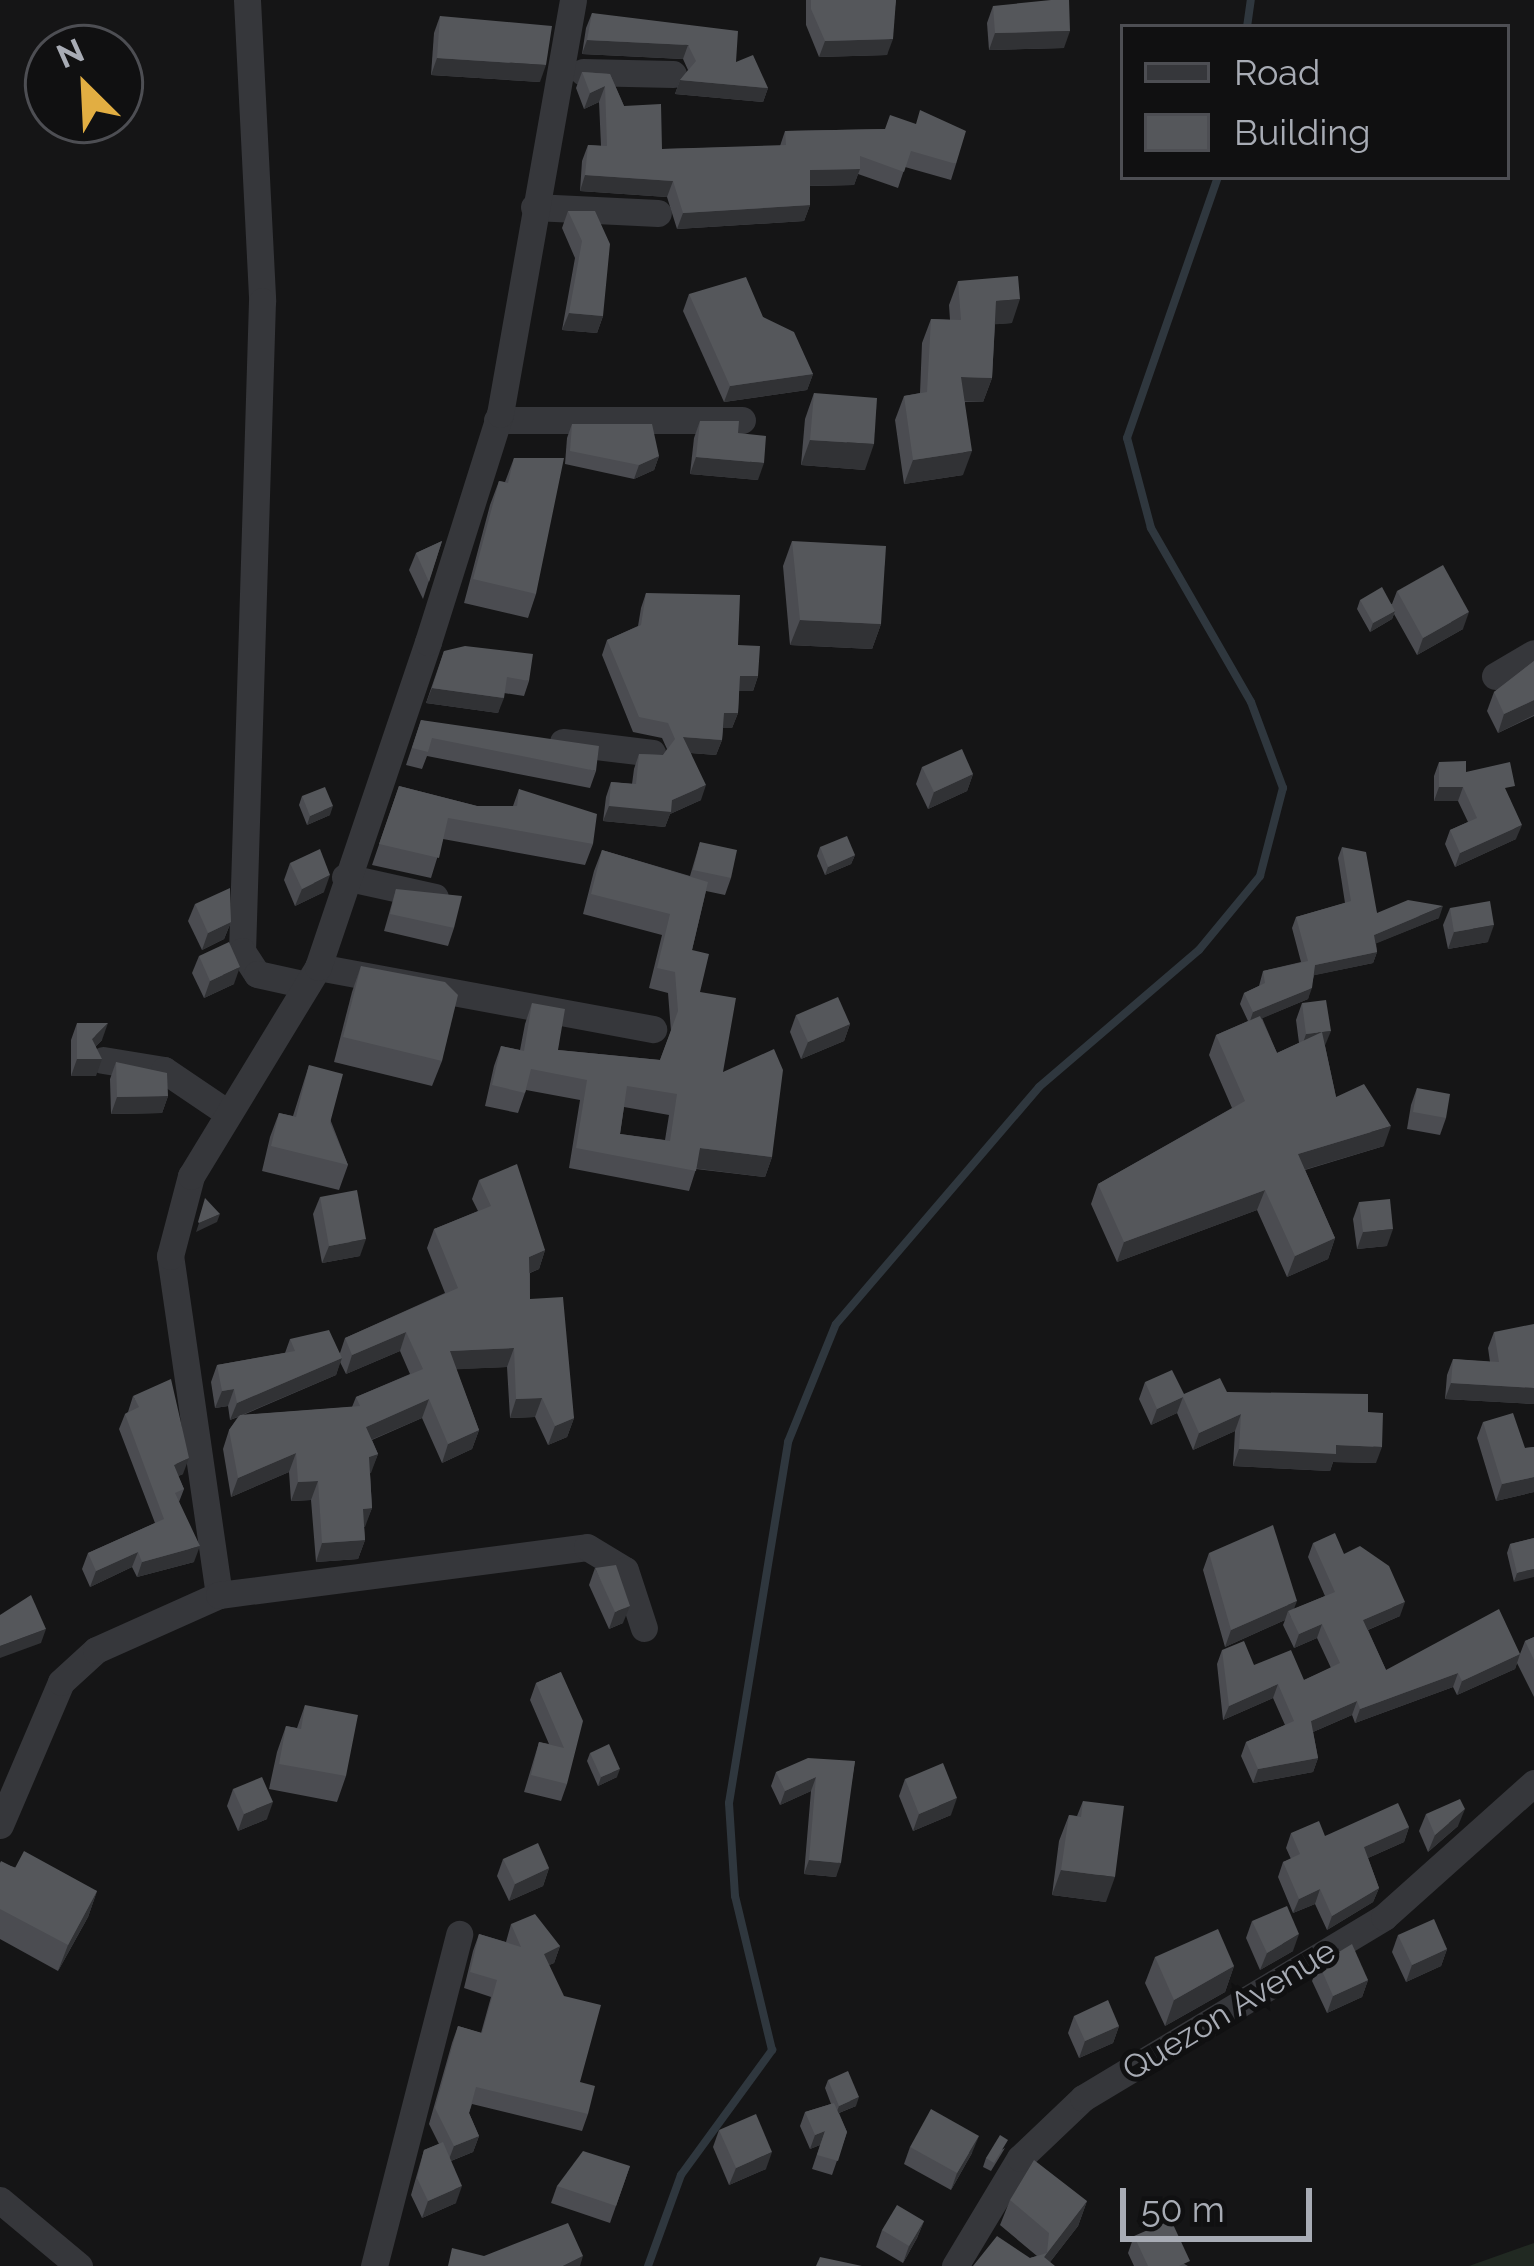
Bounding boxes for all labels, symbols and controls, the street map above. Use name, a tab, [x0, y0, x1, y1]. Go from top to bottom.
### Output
north arrow	[24, 24, 144, 144]
legend	[1120, 24, 1510, 180]
text: N	[51, 30, 90, 76]
text: Road	[1234, 51, 1320, 93]
text: Building	[1234, 111, 1370, 153]
street label: Quezon Avenue	[1115, 1931, 1343, 2089]
scale bar	[1126, 2164, 1318, 2238]
text: 50 m	[1141, 2188, 1225, 2230]

